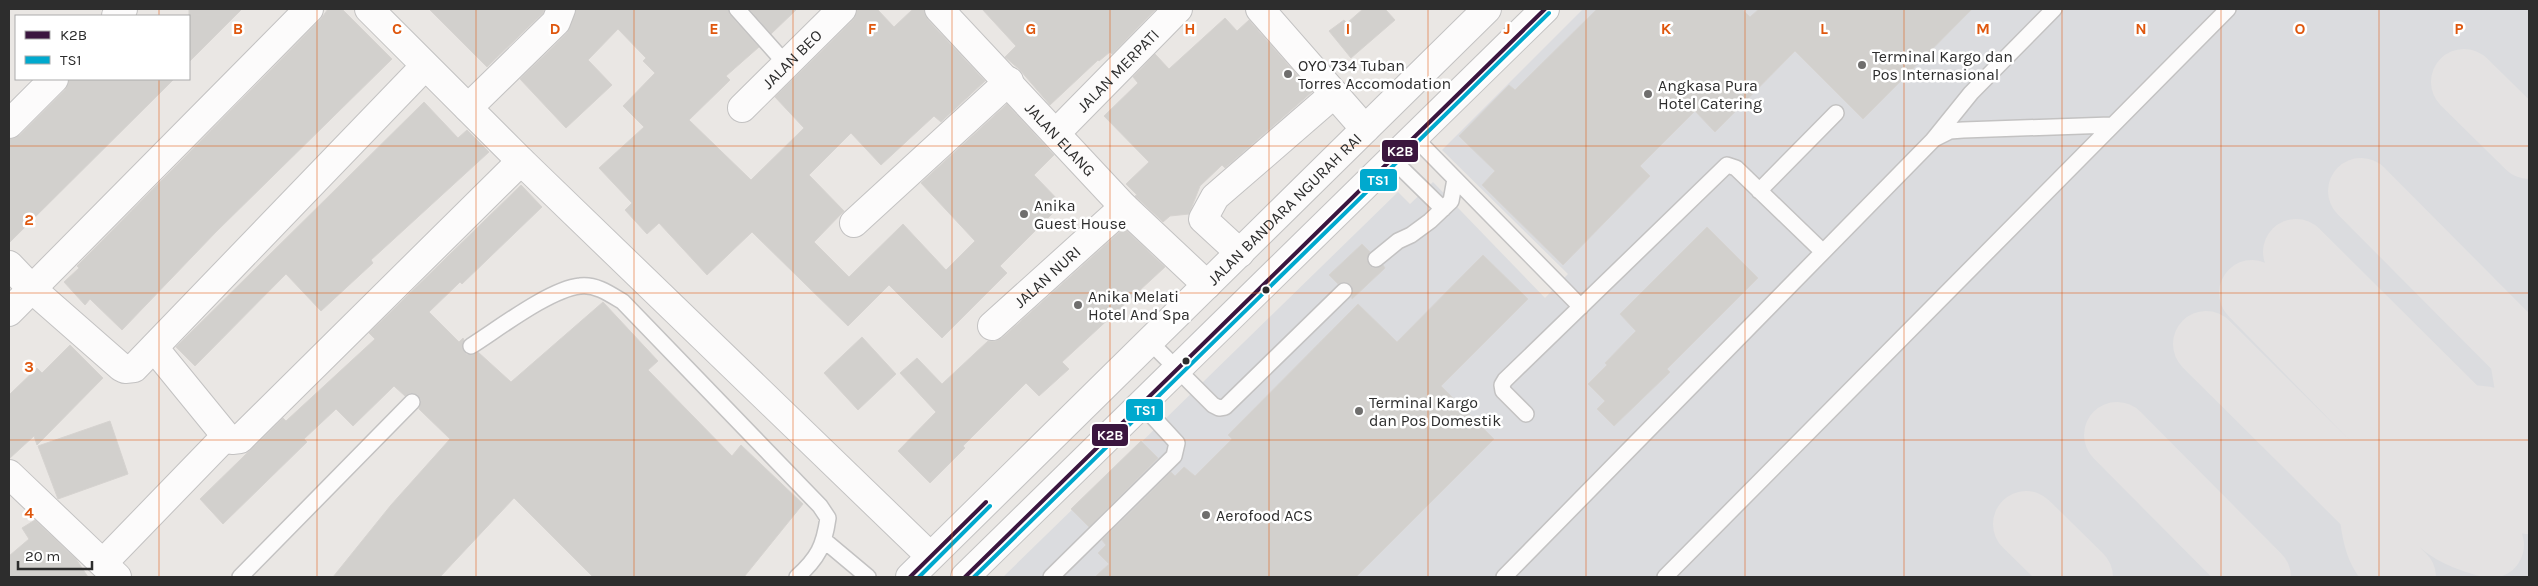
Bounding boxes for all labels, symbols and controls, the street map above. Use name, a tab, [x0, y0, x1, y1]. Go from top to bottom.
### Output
legend	[15, 15, 190, 80]
text: B	[233, 19, 243, 38]
text: C	[392, 19, 402, 38]
text: D	[550, 19, 561, 38]
text: E	[709, 19, 719, 38]
text: F	[868, 19, 877, 38]
text: G	[1026, 19, 1036, 38]
text: H	[1184, 19, 1196, 38]
text: I	[1346, 19, 1350, 38]
text: J	[1503, 19, 1511, 38]
text: K	[1661, 19, 1672, 38]
text: L	[1820, 19, 1828, 38]
text: M	[1976, 19, 1990, 38]
text: N	[2135, 19, 2147, 38]
text: O	[2295, 19, 2306, 38]
text: P	[2454, 19, 2464, 38]
street label: JALAN BEO	[758, 25, 826, 93]
street label: JALAN MERPATI	[1073, 25, 1163, 116]
text: K2B	[60, 26, 87, 44]
place label: Terminal Kargo dan Pos Internasional	[1872, 47, 2013, 84]
text: TS1	[60, 51, 82, 69]
place label: OYO 734 Tuban Torres Accomodation	[1298, 56, 1451, 93]
marker: Terminal Kargo dan Pos Internasional	[1856, 59, 1868, 71]
marker: OYO 734 Tuban Torres Accomodation	[1282, 68, 1294, 80]
place label: Angkasa Pura Hotel Catering	[1658, 76, 1762, 113]
marker: Angkasa Pura Hotel Catering	[1642, 88, 1654, 100]
street label: JALAN ELANG	[1021, 99, 1099, 180]
street label: JALAN BANDARA NGURAH RAI	[1204, 129, 1365, 289]
line badge: K2B	[1381, 139, 1419, 163]
text: K2B	[1387, 143, 1413, 160]
line badge: TS1	[1359, 168, 1398, 192]
text: TS1	[1367, 172, 1389, 189]
place label: Anika Guest House	[1034, 196, 1126, 233]
marker: Anika Guest House	[1018, 208, 1030, 220]
text: 2	[24, 210, 34, 229]
street label: JALAN NURI	[1010, 242, 1084, 312]
unlabelled marker	[1261, 285, 1271, 295]
place label: Anika Melati Hotel And Spa	[1088, 287, 1190, 324]
marker: Anika Melati Hotel And Spa	[1072, 299, 1084, 311]
unlabelled marker	[1181, 356, 1191, 366]
text: 3	[24, 357, 34, 376]
place label: Terminal Kargo dan Pos Domestik	[1369, 393, 1501, 430]
line badge: TS1	[1125, 398, 1164, 422]
text: TS1	[1134, 402, 1156, 419]
marker: Terminal Kargo dan Pos Domestik	[1353, 405, 1365, 417]
line badge: K2B	[1091, 423, 1129, 447]
text: K2B	[1097, 427, 1123, 444]
text: 4	[24, 503, 34, 522]
place label: Aerofood ACS	[1216, 506, 1313, 525]
marker: Aerofood ACS	[1200, 509, 1212, 521]
scale bar	[18, 538, 91, 570]
text: 20 m	[25, 547, 60, 565]

